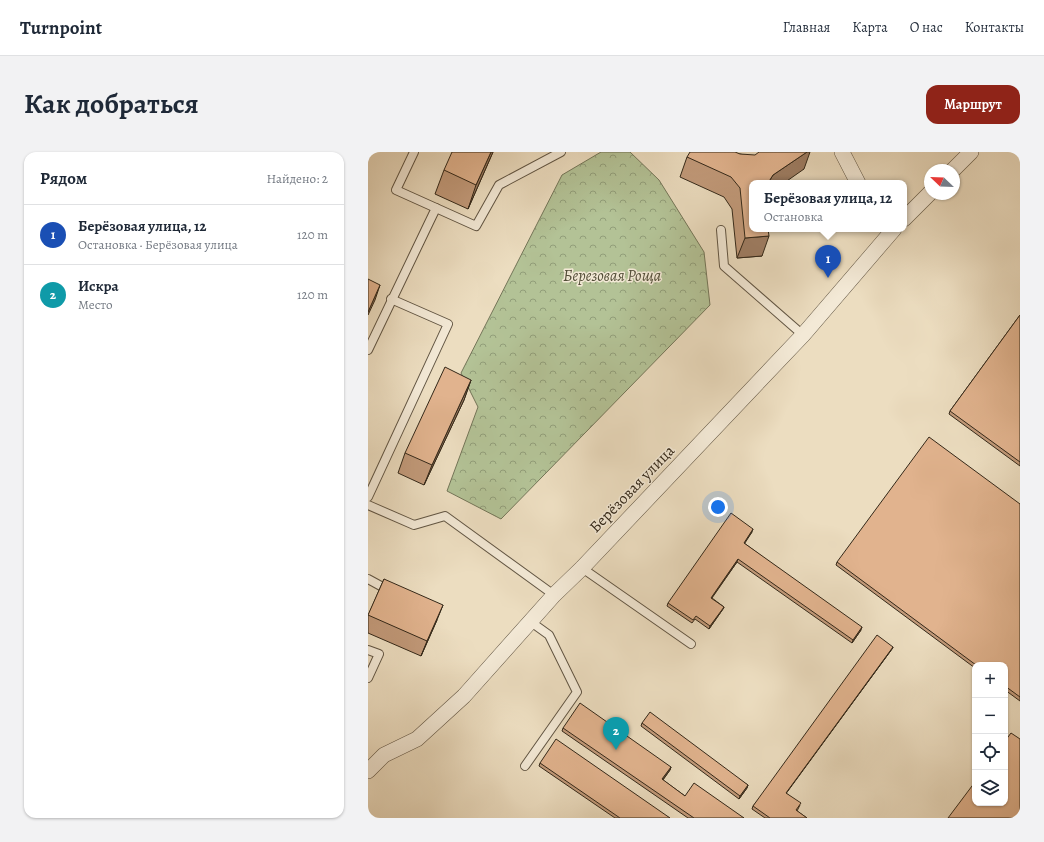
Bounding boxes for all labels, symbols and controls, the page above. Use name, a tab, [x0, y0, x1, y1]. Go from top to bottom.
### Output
text: Turnpoint	[20, 15, 102, 41]
text: Главная	[783, 18, 830, 37]
text: Карта	[852, 18, 888, 37]
text: О нас	[910, 18, 943, 37]
text: Контакты	[965, 18, 1024, 37]
text: Как добраться	[24, 85, 199, 123]
button: Маршрут	[926, 85, 1020, 124]
north arrow	[924, 164, 960, 200]
text: Рядом	[40, 167, 87, 190]
text: Найдено: 2	[267, 170, 328, 187]
popup	[749, 180, 907, 232]
text: Берёзовая улица, 12	[764, 188, 892, 208]
text: Остановка	[764, 208, 823, 225]
text: Берёзовая улица, 12	[78, 216, 207, 236]
text: 1	[51, 226, 55, 243]
text: 120 m	[297, 226, 328, 243]
text: Остановка · Берёзовая улица	[78, 236, 238, 253]
pin: 1	[815, 245, 841, 278]
park label: Березовая Роща	[563, 265, 661, 287]
text: Искра	[78, 276, 119, 296]
text: 2	[50, 286, 56, 303]
text: 120 m	[297, 286, 328, 303]
text: Место	[78, 296, 113, 313]
street label: Берёзовая улица	[584, 440, 680, 538]
your location	[708, 497, 728, 517]
map controls	[972, 662, 1008, 806]
button: +	[972, 662, 1008, 698]
button: −	[972, 698, 1008, 734]
pin: 2	[603, 717, 629, 750]
button: locate	[972, 734, 1008, 770]
button: layers	[972, 770, 1008, 806]

